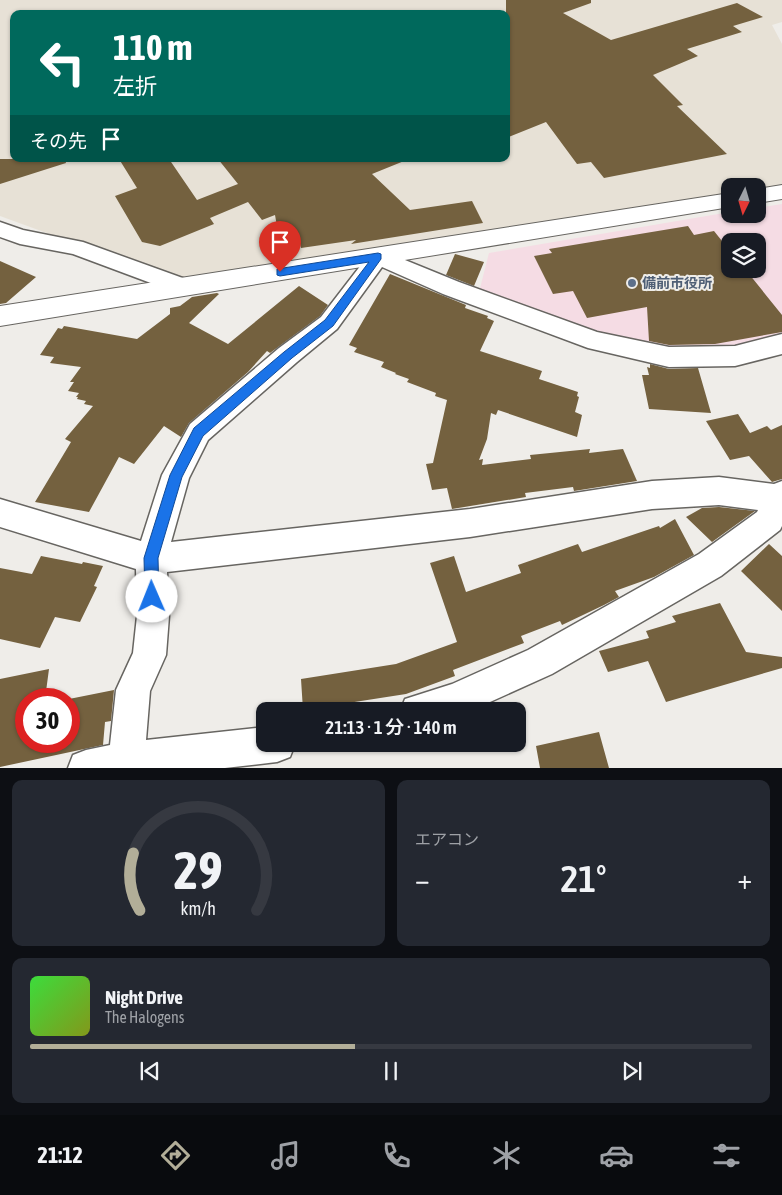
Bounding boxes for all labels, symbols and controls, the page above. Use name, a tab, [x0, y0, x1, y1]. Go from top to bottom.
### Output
text: 110 m	[113, 27, 192, 67]
icon: left	[30, 30, 95, 95]
text: 左折	[113, 73, 157, 99]
icon: arrive	[97, 125, 125, 153]
text: その先	[30, 130, 87, 152]
north arrow	[721, 178, 766, 222]
map controls	[721, 178, 766, 278]
pin	[259, 221, 301, 272]
icon: arrive	[266, 228, 294, 256]
button: layers	[721, 233, 766, 278]
place label: 備前市役所	[642, 275, 712, 291]
marker: 備前市役所	[626, 277, 638, 289]
position arrow	[125, 570, 177, 622]
speed limit sign: 30	[15, 688, 80, 753]
text: 21:13 · 1 分 · 140 m	[325, 716, 457, 738]
text: エアコン	[415, 830, 479, 848]
text: 29	[174, 840, 223, 900]
text: 21°	[560, 857, 607, 900]
text: −	[415, 863, 430, 895]
text: +	[737, 863, 752, 895]
text: km/h	[181, 898, 216, 919]
text: Night Drive	[105, 986, 183, 1008]
text: The Halogens	[105, 1008, 185, 1026]
icon: previous	[136, 1057, 164, 1085]
icon: pause	[377, 1057, 405, 1085]
icon: next	[618, 1057, 646, 1085]
icon: directions	[158, 1138, 193, 1173]
icon: music	[268, 1138, 303, 1173]
icon: phone	[379, 1138, 414, 1173]
icon: climate	[489, 1138, 524, 1173]
icon: car	[599, 1138, 634, 1173]
icon: filters	[709, 1138, 744, 1173]
text: 21:12	[38, 1142, 83, 1168]

